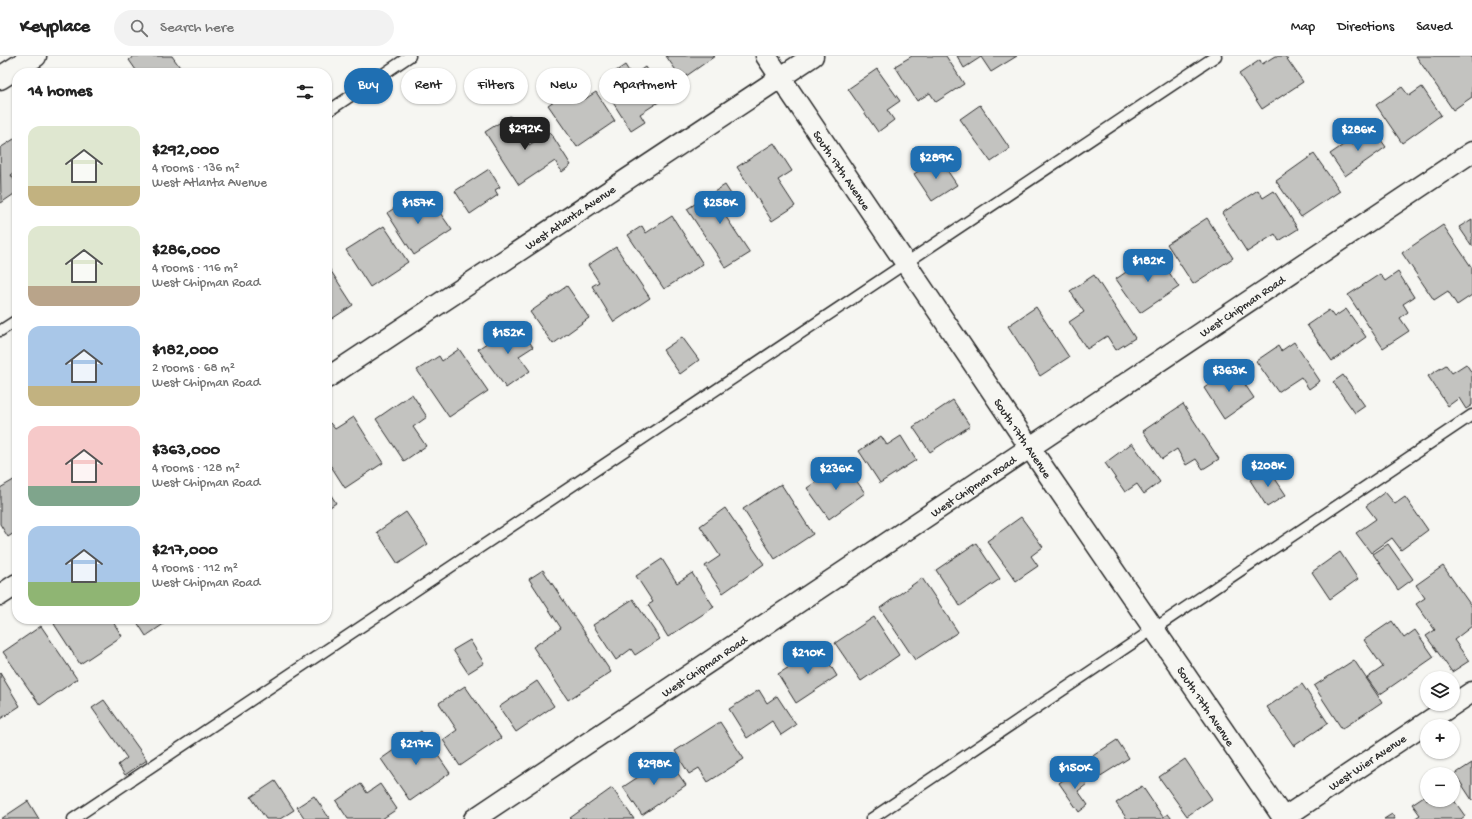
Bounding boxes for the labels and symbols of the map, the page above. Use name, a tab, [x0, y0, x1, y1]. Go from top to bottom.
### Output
pin: $292K	[497, 117, 553, 151]
pin: $286K	[1330, 118, 1386, 152]
street label: South 17th Avenue	[809, 129, 873, 214]
pin: $289K	[908, 146, 964, 180]
street label: West Atlanta Avenue	[523, 183, 620, 254]
pin: $157K	[390, 191, 446, 225]
pin: $258K	[692, 191, 748, 225]
pin: $182K	[1120, 249, 1176, 283]
street label: West Chipman Road	[1198, 273, 1289, 341]
pin: $152K	[480, 321, 536, 355]
pin: $363K	[1201, 359, 1257, 393]
street label: South 17th Avenue	[990, 397, 1054, 482]
street label: West Chipman Road	[929, 453, 1020, 521]
pin: $208K	[1240, 454, 1296, 488]
pin: $236K	[808, 457, 864, 491]
street label: West Chipman Road	[660, 633, 751, 701]
pin: $210K	[780, 641, 836, 675]
street label: South 17th Avenue	[1173, 665, 1237, 750]
pin: $217K	[388, 732, 444, 766]
street label: West Wier Avenue	[1327, 732, 1410, 795]
pin: $298K	[626, 752, 682, 786]
pin: $150K	[1047, 756, 1103, 790]

